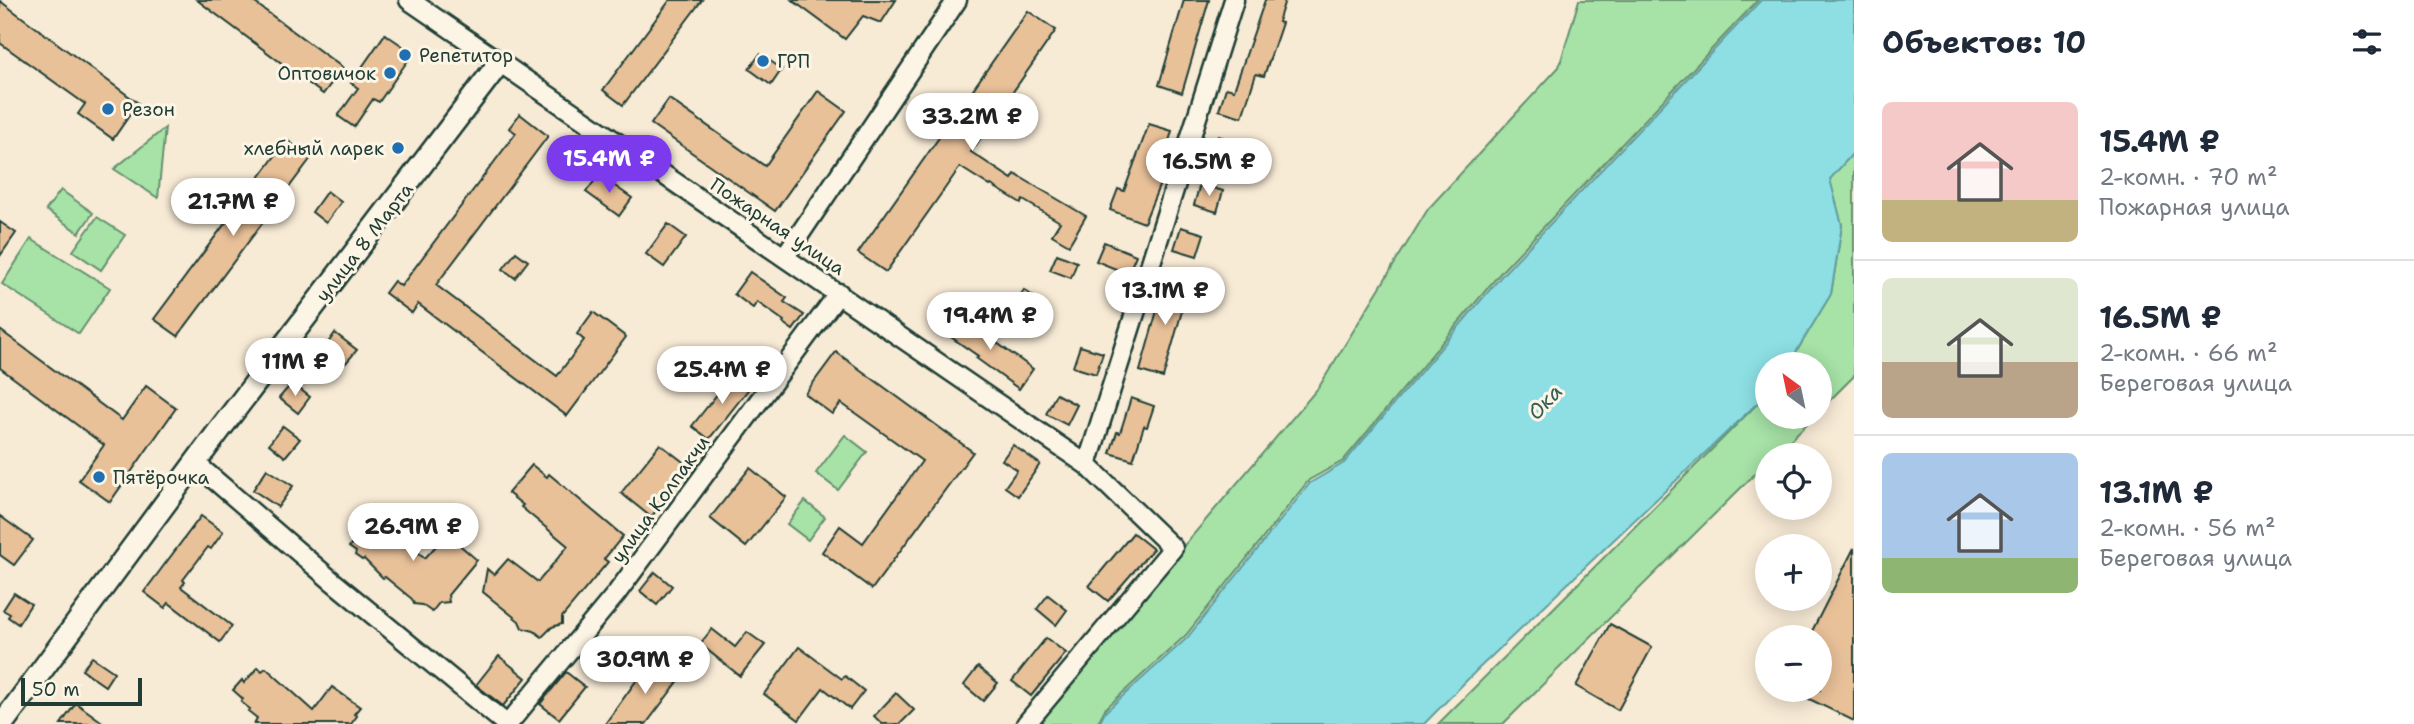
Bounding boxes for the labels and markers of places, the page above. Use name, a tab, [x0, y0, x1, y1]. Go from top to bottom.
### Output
place label: Репетитор	[419, 43, 513, 68]
marker: Репетитор	[397, 47, 413, 63]
place label: ГРП	[777, 49, 810, 74]
marker: ГРП	[755, 53, 771, 69]
place label: Оптовичок	[277, 61, 376, 86]
marker: Оптовичок	[382, 65, 398, 81]
pin: 33.2M ₽	[907, 94, 1037, 153]
place label: Резон	[122, 97, 175, 122]
marker: Резон	[100, 101, 116, 117]
place label: хлебный ларек	[244, 136, 384, 161]
pin: 15.4M ₽	[544, 136, 674, 195]
pin: 16.5M ₽	[1144, 138, 1274, 198]
marker: хлебный ларек	[390, 140, 406, 156]
pin: 21.7M ₽	[168, 178, 298, 238]
pin: 13.1M ₽	[1100, 268, 1230, 327]
pin: 19.4M ₽	[925, 292, 1055, 352]
pin: 11M ₽	[246, 338, 344, 398]
pin: 25.4M ₽	[657, 346, 787, 406]
place label: Пятёрочка	[113, 465, 209, 490]
marker: Пятёрочка	[91, 469, 107, 485]
pin: 26.9M ₽	[348, 504, 478, 563]
pin: 30.9M ₽	[580, 636, 710, 696]

